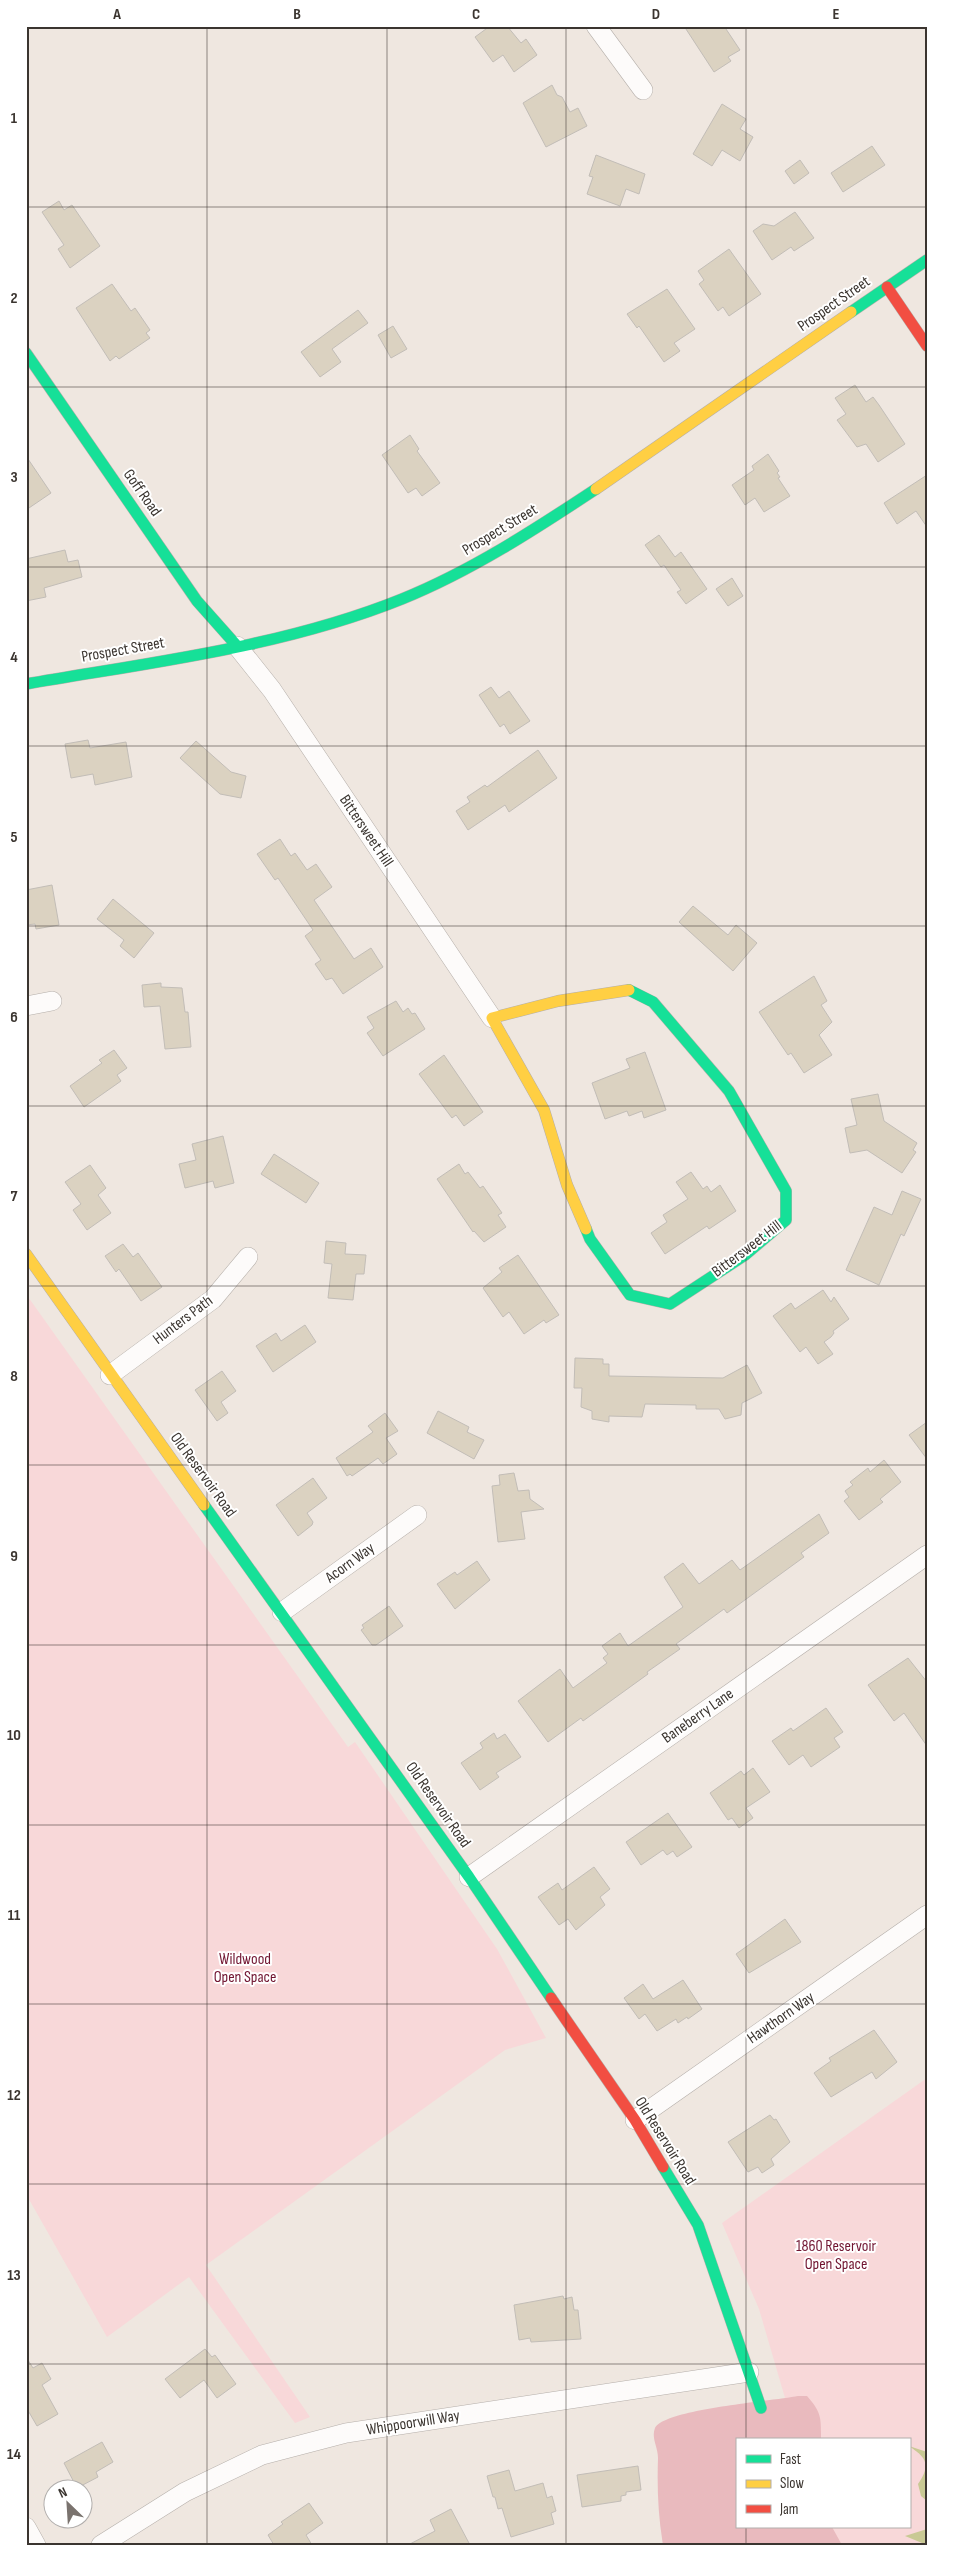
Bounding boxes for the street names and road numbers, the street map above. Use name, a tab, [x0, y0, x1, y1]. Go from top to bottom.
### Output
street label: Prospect Street	[794, 272, 874, 336]
street label: Goff Road	[119, 466, 165, 520]
street label: Prospect Street	[459, 500, 541, 560]
street label: Prospect Street	[80, 633, 166, 667]
street label: Bittersweet Hill	[335, 792, 397, 871]
street label: Bittersweet Hill	[708, 1217, 786, 1281]
street label: Hunters Path	[149, 1291, 217, 1349]
street label: Old Reservoir Road	[166, 1429, 240, 1521]
street label: Acorn Way	[321, 1539, 378, 1588]
street label: Baneberry Lane	[659, 1684, 737, 1748]
street label: Old Reservoir Road	[402, 1759, 474, 1851]
street label: Hawthorn Way	[744, 1988, 818, 2048]
street label: Old Reservoir Road	[630, 2094, 700, 2188]
street label: Whippoorwill Way	[365, 2406, 461, 2440]

